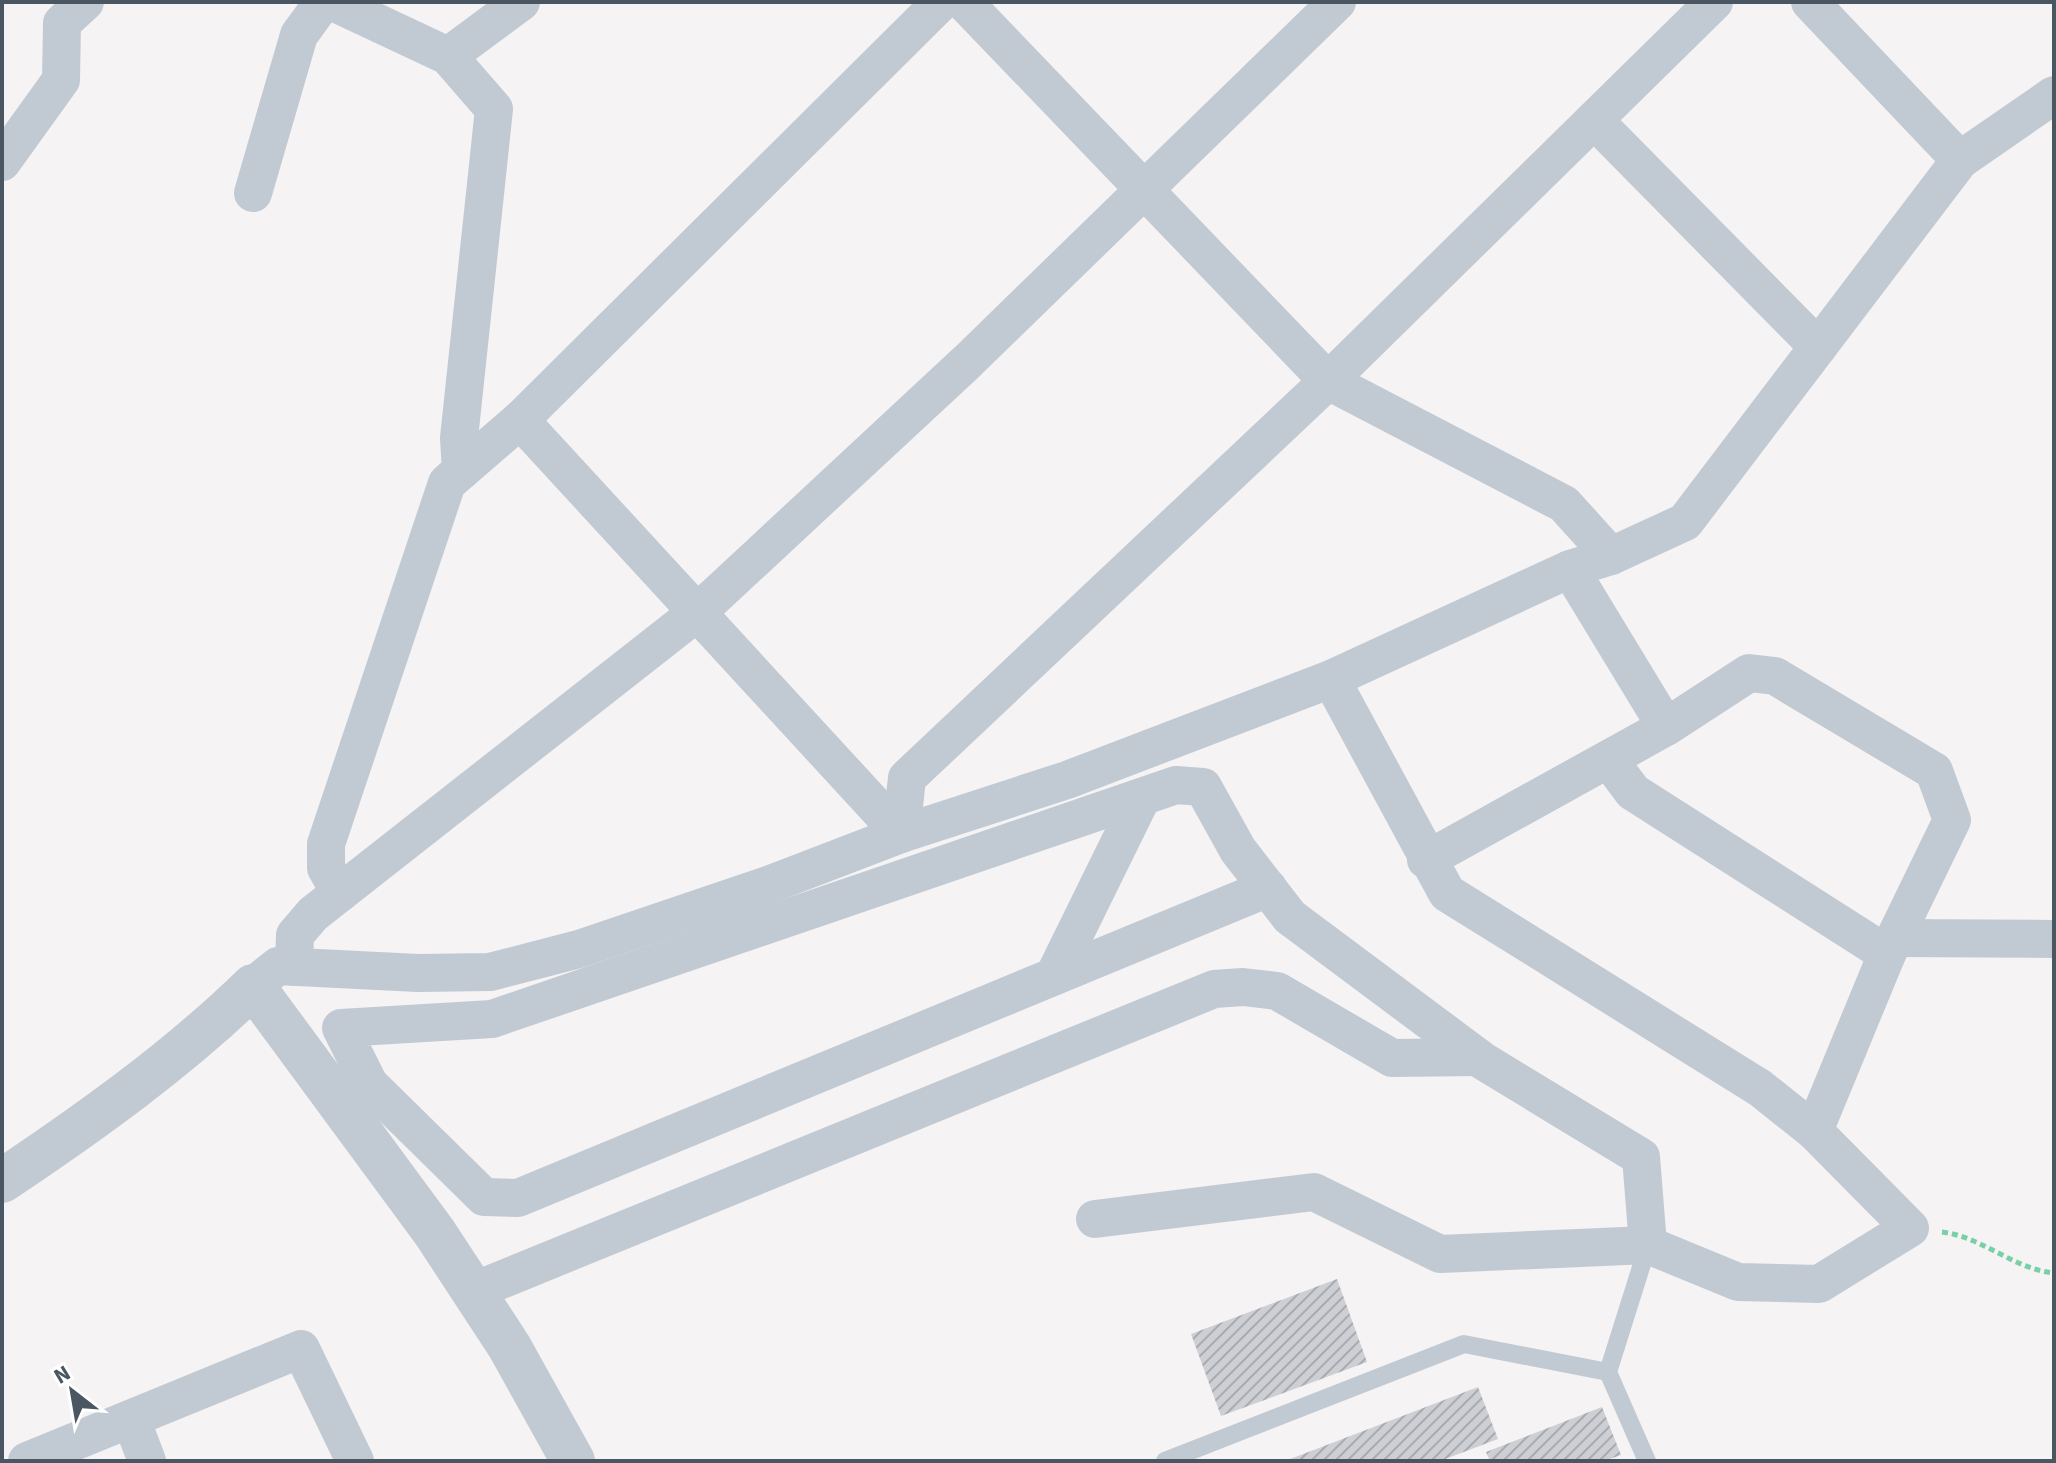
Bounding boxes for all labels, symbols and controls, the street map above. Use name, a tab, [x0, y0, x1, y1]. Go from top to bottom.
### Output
north arrow	[32, 1351, 112, 1431]
text: N	[48, 1357, 77, 1392]

